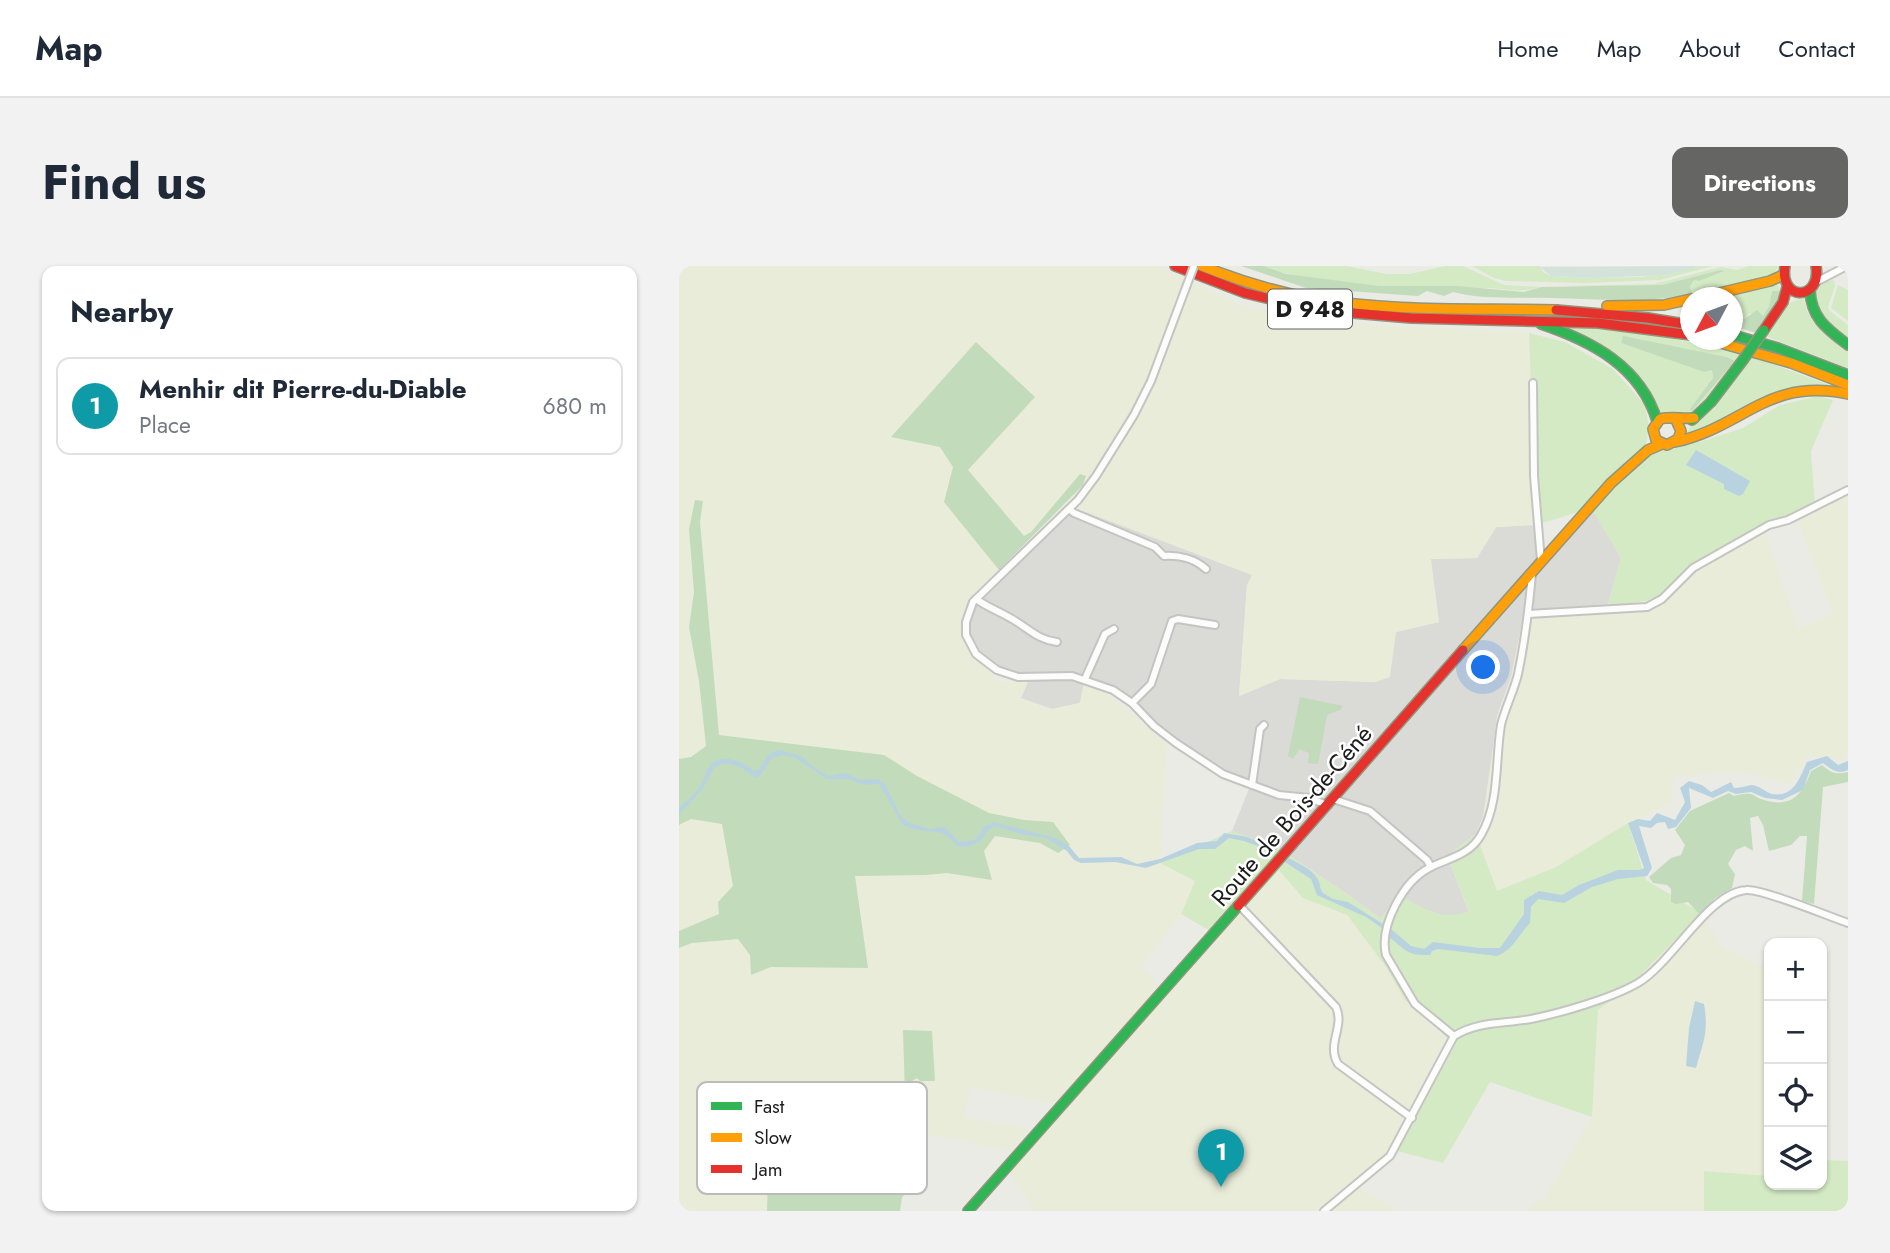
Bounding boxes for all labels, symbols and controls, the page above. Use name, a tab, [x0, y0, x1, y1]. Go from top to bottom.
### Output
text: Map	[35, 25, 103, 72]
text: Home	[1497, 31, 1559, 66]
text: Map	[1597, 31, 1641, 66]
text: About	[1679, 31, 1740, 66]
text: Contact	[1778, 31, 1855, 66]
text: Find us	[42, 147, 206, 217]
button: Directions	[1672, 147, 1848, 218]
north arrow	[1680, 287, 1743, 350]
text: Nearby	[70, 290, 173, 333]
road number: D 948	[1268, 290, 1352, 328]
text: Menhir dit Pierre-du-Diable	[139, 370, 467, 408]
text: 1	[89, 389, 101, 423]
text: 680 m	[543, 389, 607, 423]
text: Place	[139, 408, 191, 442]
your location	[1466, 650, 1500, 684]
street label: Route de Bois-de-Céné	[1203, 717, 1380, 914]
map controls	[1764, 938, 1827, 1190]
button: +	[1764, 938, 1827, 1001]
button: −	[1764, 1001, 1827, 1064]
button: locate	[1764, 1064, 1827, 1127]
legend	[697, 1082, 927, 1194]
text: Fast	[754, 1093, 785, 1120]
text: Slow	[754, 1124, 792, 1151]
button: layers	[1764, 1127, 1827, 1190]
pin: 1	[1198, 1129, 1244, 1187]
text: Jam	[751, 1156, 783, 1183]

